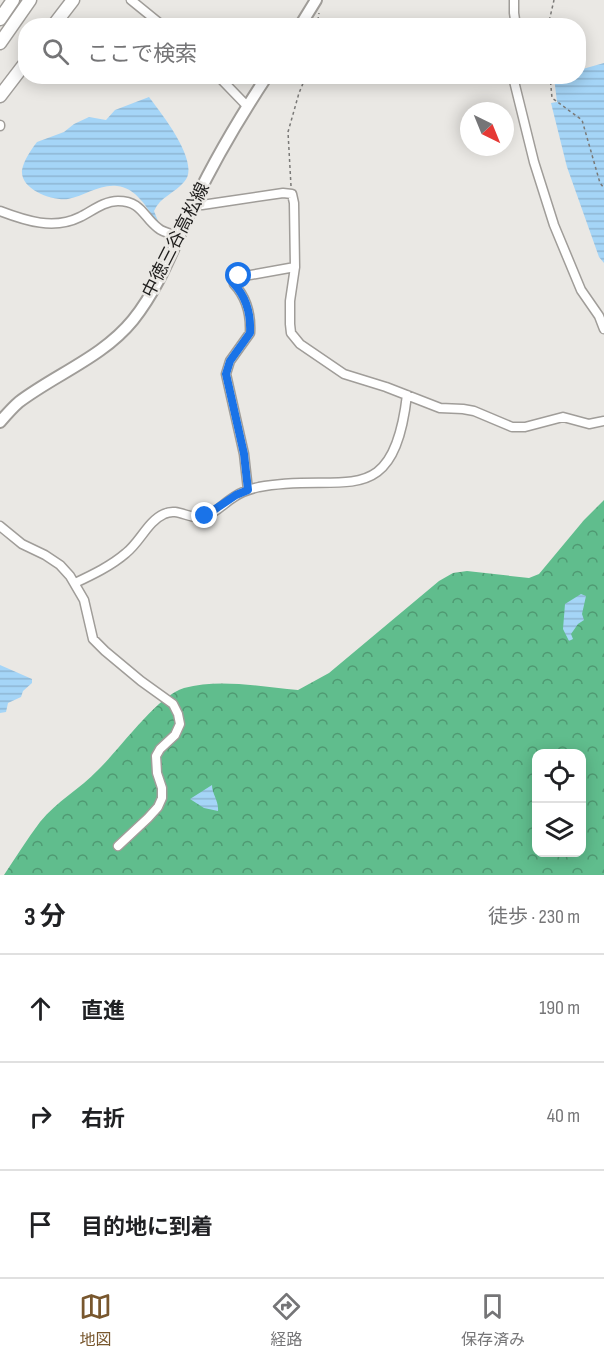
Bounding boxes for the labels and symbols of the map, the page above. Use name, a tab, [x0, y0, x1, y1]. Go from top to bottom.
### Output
north arrow	[460, 102, 514, 156]
street label: 中徳三谷高松線	[138, 179, 214, 301]
route start	[225, 262, 251, 288]
route end	[191, 502, 217, 528]

